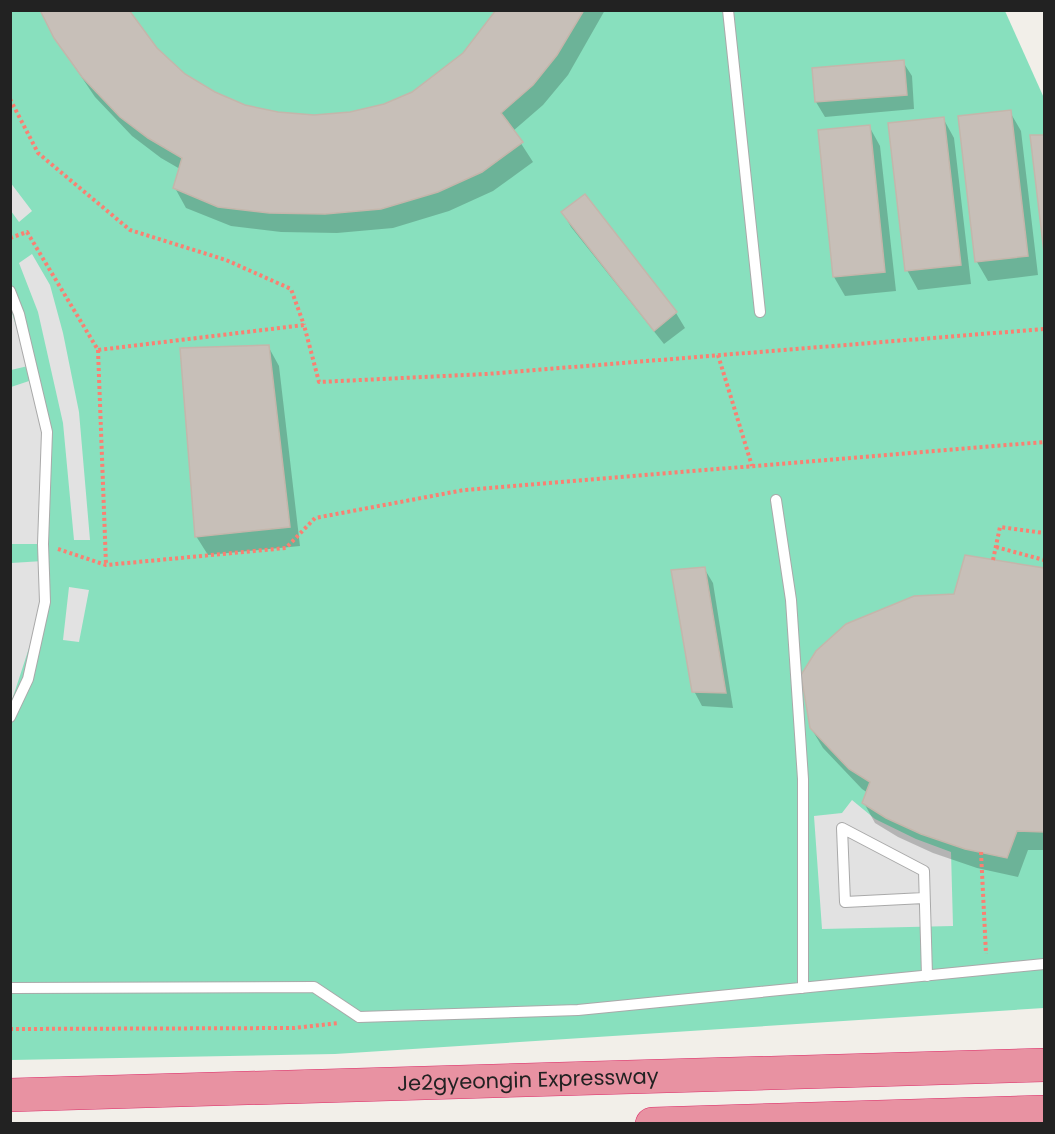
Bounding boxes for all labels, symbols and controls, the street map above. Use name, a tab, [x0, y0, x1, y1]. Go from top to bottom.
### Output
street label: Je2gyeongin Expressway	[397, 1061, 659, 1098]

